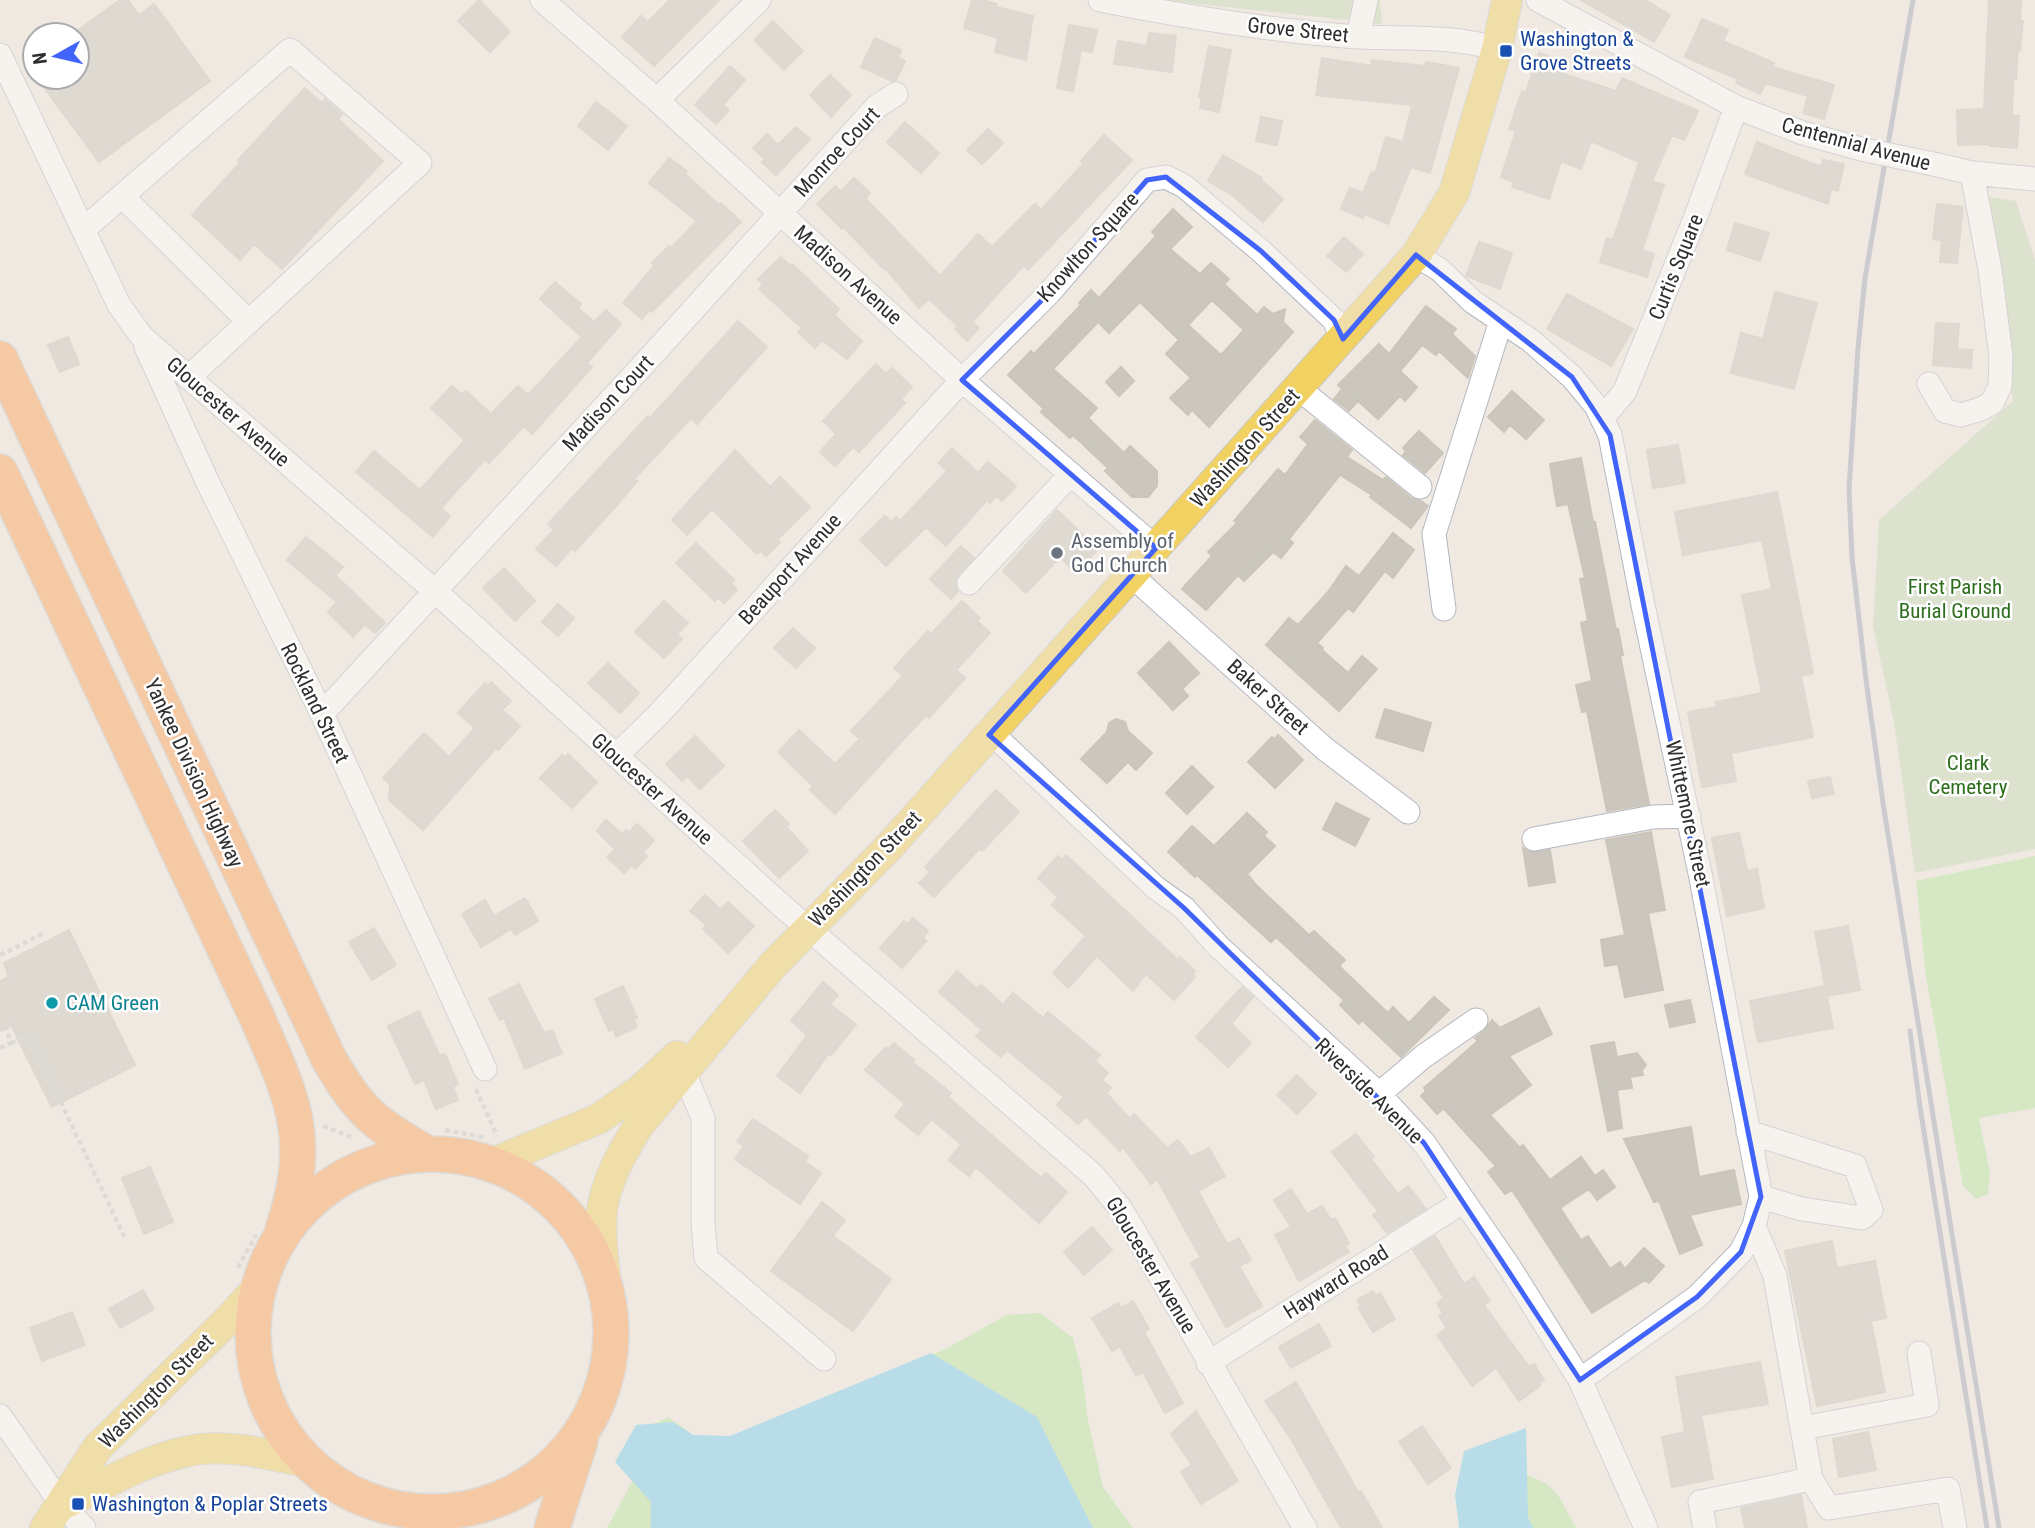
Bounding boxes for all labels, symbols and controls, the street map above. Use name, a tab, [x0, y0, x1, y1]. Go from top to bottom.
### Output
street label: Grove Street	[1246, 13, 1350, 47]
north arrow	[21, 21, 91, 91]
place label: Washington & Grove Streets	[1520, 27, 1634, 75]
marker: Washington & Grove Streets	[1498, 43, 1514, 59]
text: N	[27, 51, 52, 66]
street label: Monroe Court	[789, 102, 885, 202]
street label: Centennial Avenue	[1779, 113, 1933, 175]
street label: Knowlton Square	[1032, 187, 1144, 307]
street label: Curtis Square	[1644, 210, 1708, 323]
street label: Madison Avenue	[789, 220, 907, 330]
street label: Madison Court	[558, 350, 658, 456]
street label: Gloucester Avenue	[162, 352, 294, 472]
street label: Washington Street	[1185, 384, 1305, 512]
street label: Beauport Avenue	[734, 509, 846, 629]
place label: Assembly of God Church	[1071, 529, 1174, 577]
marker: Assembly of God Church	[1049, 545, 1065, 561]
park label: First Parish Burial Ground	[1899, 575, 2011, 623]
street label: Rockland Street	[276, 639, 354, 767]
street label: Baker Street	[1222, 654, 1314, 740]
street label: Yankee Division Highway	[140, 675, 248, 871]
street label: Gloucester Avenue	[586, 728, 718, 850]
street label: Whittemore Street	[1661, 738, 1715, 890]
park label: Clark Cemetery	[1929, 751, 2008, 799]
street label: Washington Street	[804, 806, 926, 932]
place label: CAM Green	[66, 991, 159, 1015]
marker: CAM Green	[44, 995, 60, 1011]
street label: Riverside Avenue	[1310, 1033, 1428, 1149]
street label: Gloucester Avenue	[1101, 1192, 1201, 1338]
street label: Hayward Road	[1279, 1240, 1393, 1324]
street label: Washington Street	[94, 1329, 218, 1453]
place label: Washington & Poplar Streets	[92, 1492, 328, 1516]
marker: Washington & Poplar Streets	[70, 1496, 86, 1512]

